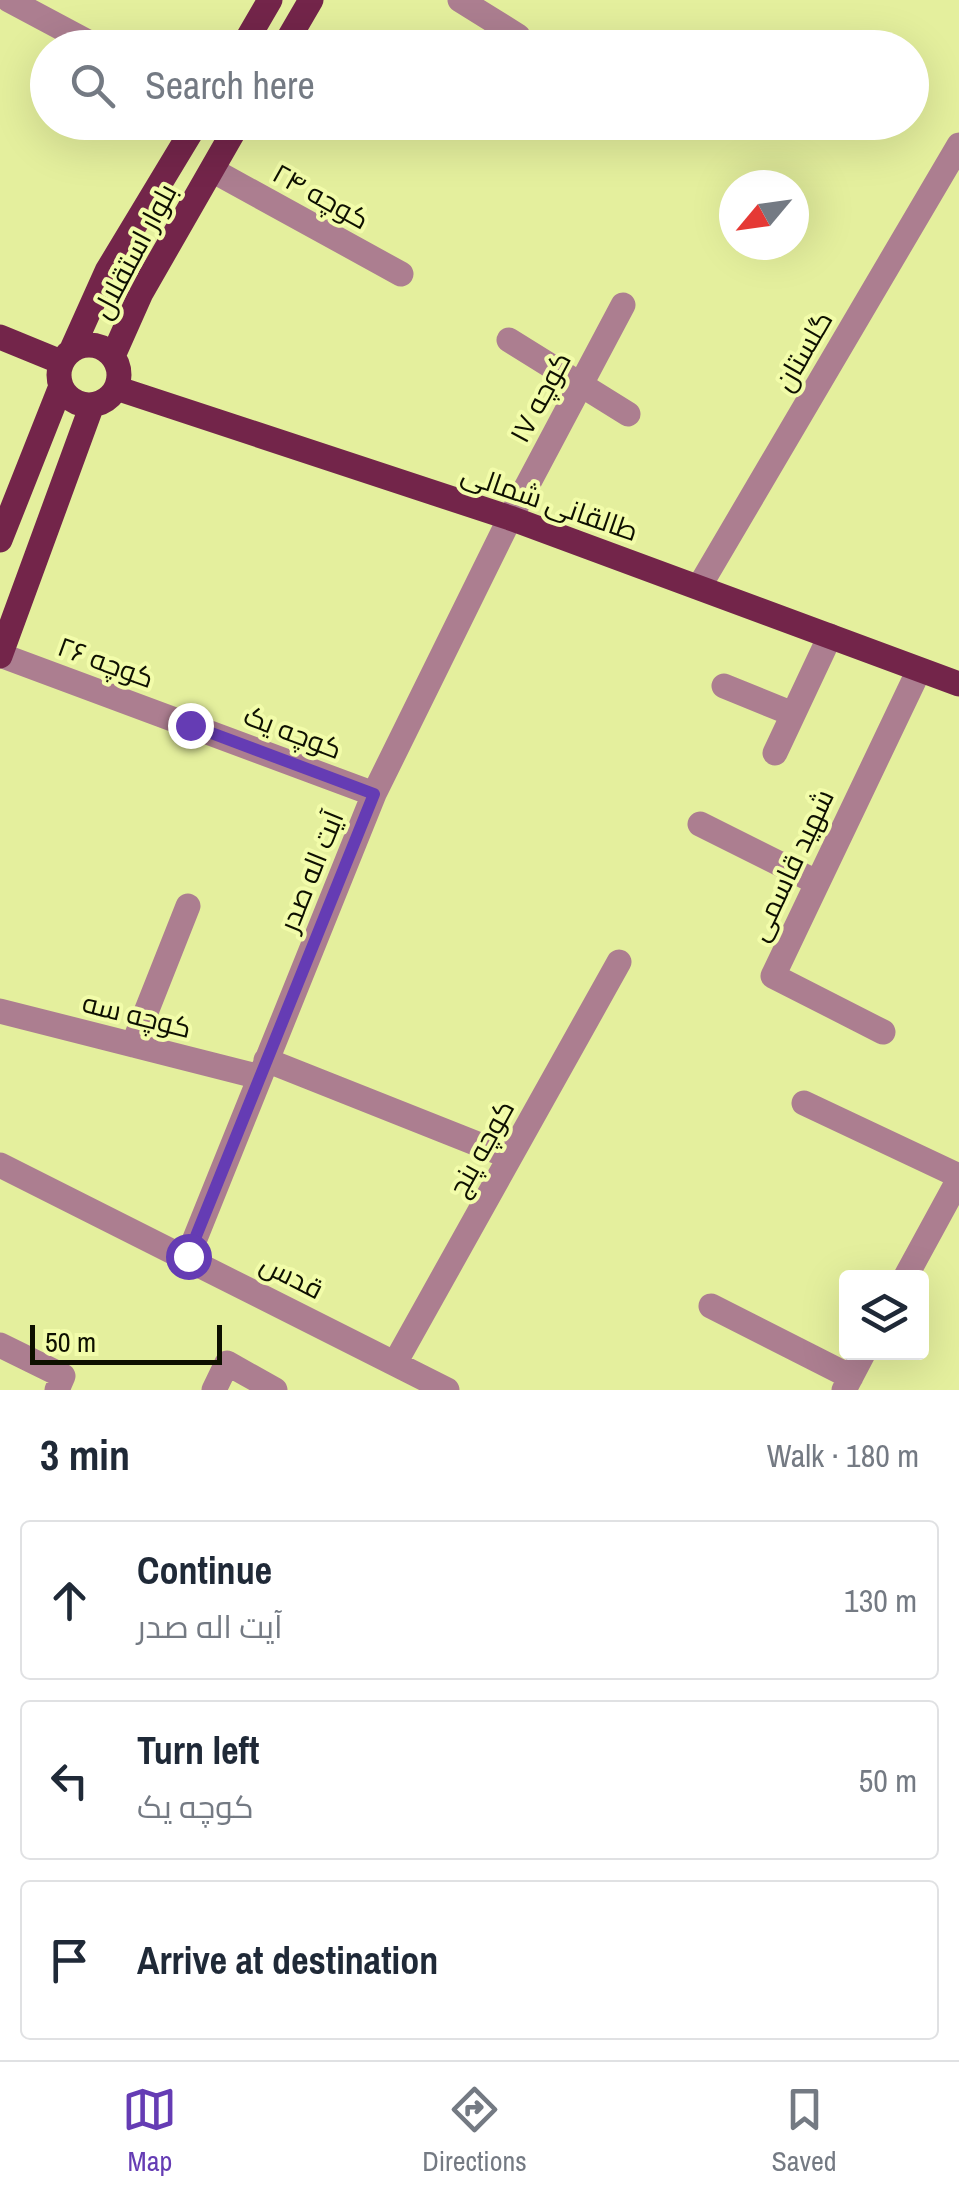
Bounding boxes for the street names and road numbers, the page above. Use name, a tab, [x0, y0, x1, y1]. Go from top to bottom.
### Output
street label: کوچه ۲۴	[266, 154, 376, 238]
street label: بلوار استقلال	[83, 177, 185, 325]
street label: گلستان	[765, 304, 841, 398]
street label: کوچه ۱۷	[500, 345, 580, 449]
street label: طالقانی شمالی	[457, 454, 643, 550]
street label: کوچه ۲۶	[53, 627, 159, 697]
street label: کوچه یک	[239, 696, 347, 768]
street label: شهید قاسمی	[739, 783, 843, 947]
street label: آیت اله صدر	[269, 804, 353, 939]
street label: کوچه سه	[78, 983, 196, 1047]
street label: کوچه پنج	[439, 1093, 523, 1203]
street label: قدس	[254, 1244, 330, 1308]

